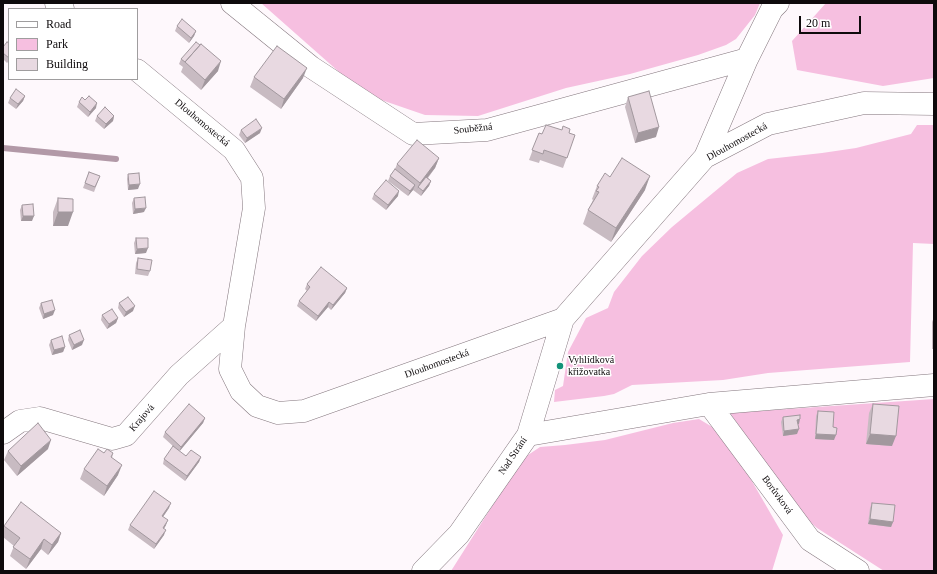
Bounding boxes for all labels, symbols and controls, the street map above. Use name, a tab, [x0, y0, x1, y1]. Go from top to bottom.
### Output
legend	[8, 8, 138, 80]
scale bar	[801, 8, 863, 34]
text: 20 m	[806, 16, 830, 30]
text: Road	[46, 17, 71, 31]
text: Park	[46, 37, 68, 51]
text: Building	[46, 57, 88, 71]
street label: Dlouhomostecká	[172, 97, 232, 149]
street label: Dlouhomostecká	[704, 120, 770, 164]
street label: Souběžná	[453, 121, 493, 137]
street label: Dlouhomostecká	[403, 347, 471, 381]
place label: Vyhlídková křižovatka	[568, 354, 614, 378]
marker: Vyhlídková křižovatka	[555, 361, 565, 371]
street label: Krajová	[127, 402, 157, 434]
street label: Nad Strání	[496, 435, 530, 477]
street label: Borůvková	[759, 473, 795, 517]

